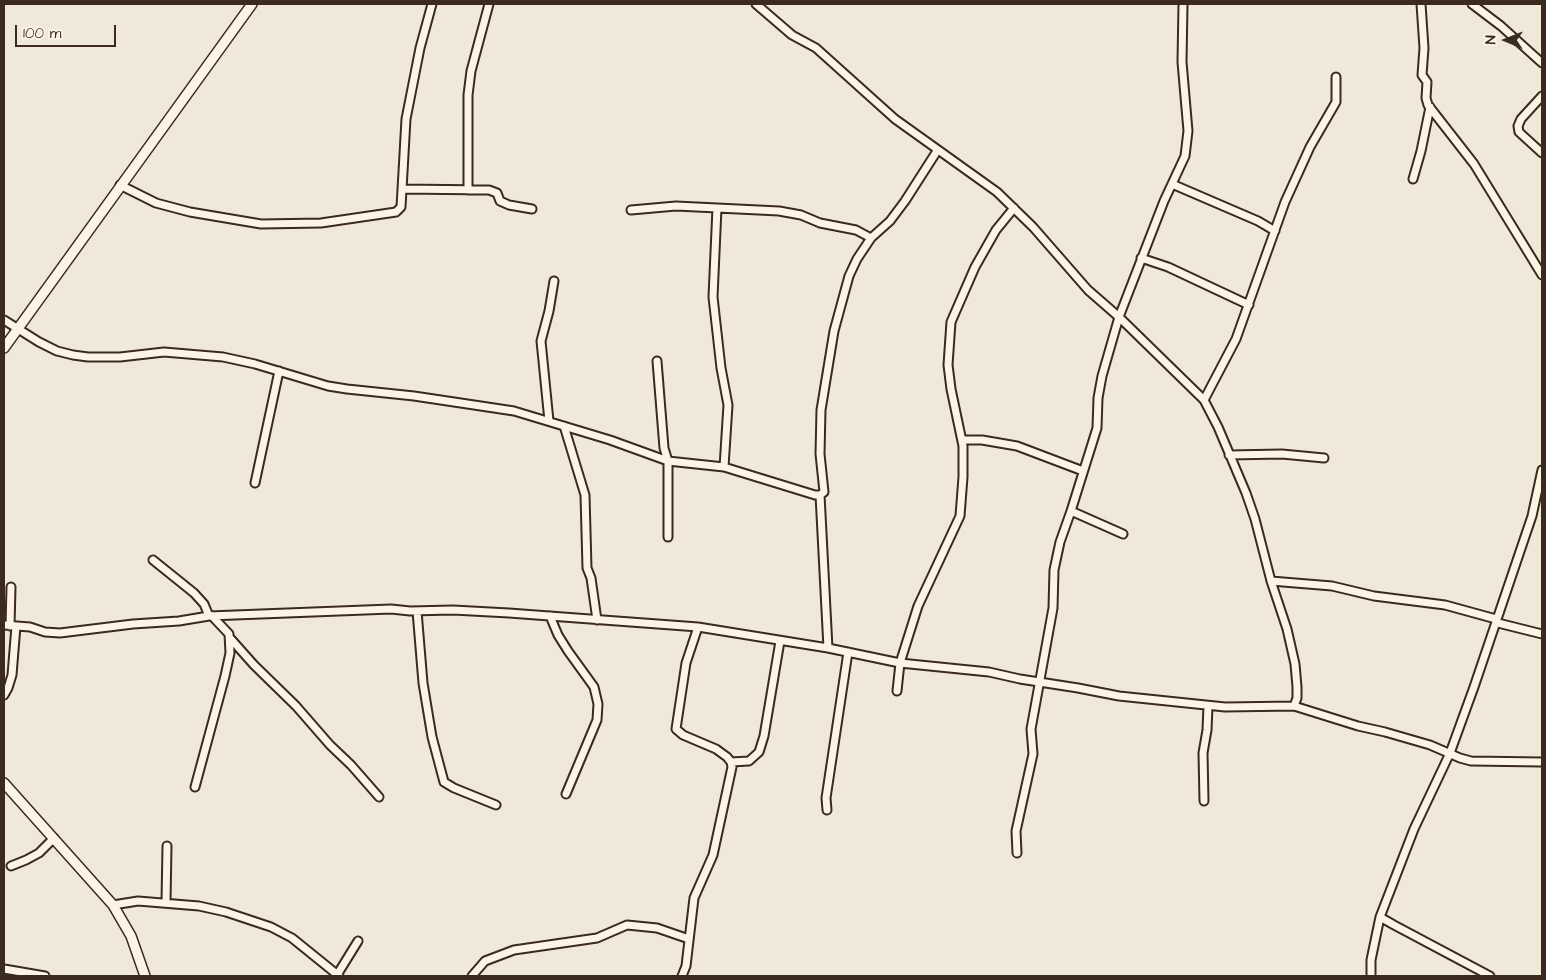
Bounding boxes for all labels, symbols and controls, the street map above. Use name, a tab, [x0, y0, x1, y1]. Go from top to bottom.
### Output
scale bar	[18, 15, 119, 47]
north arrow	[1481, 15, 1531, 65]
text: 100 m	[23, 23, 62, 44]
text: N	[1481, 35, 1501, 44]

